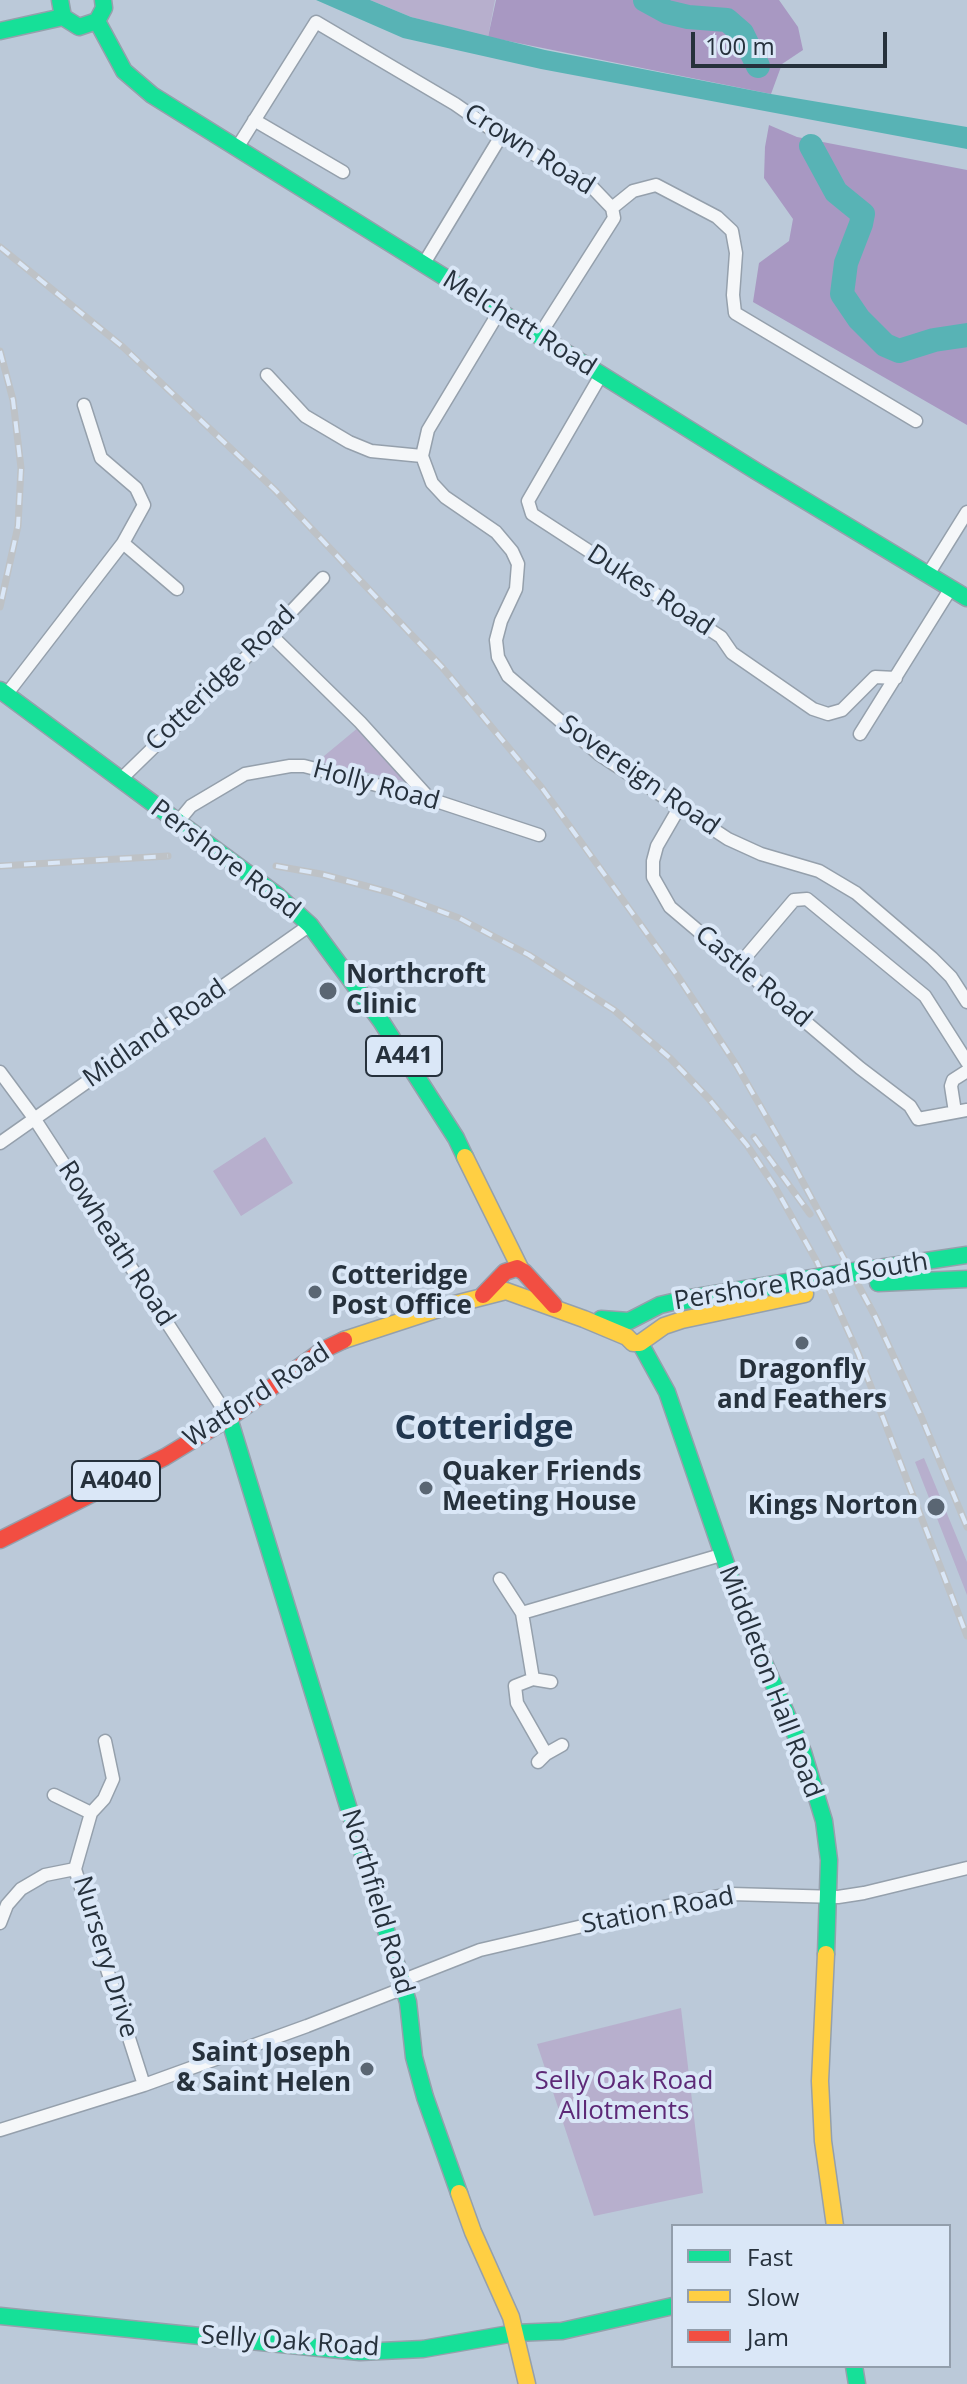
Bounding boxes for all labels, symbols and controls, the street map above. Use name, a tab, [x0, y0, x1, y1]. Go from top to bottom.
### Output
scale bar	[695, 16, 891, 66]
text: 100 m	[705, 29, 775, 62]
street label: Crown Road	[458, 98, 600, 202]
street label: Melchett Road	[437, 264, 601, 384]
street label: Dukes Road	[581, 539, 719, 643]
street label: Cotteridge Road	[140, 600, 302, 758]
street label: Sovereign Road	[553, 709, 725, 843]
street label: Holly Road	[309, 754, 443, 818]
street label: Pershore Road	[144, 794, 306, 926]
street label: Castle Road	[688, 919, 818, 1035]
place label: Northcroft Clinic	[346, 960, 486, 1022]
street label: Midland Road	[77, 973, 233, 1095]
marker: Northcroft Clinic	[317, 980, 339, 1002]
road number: A441	[366, 1036, 442, 1076]
street label: Rowheath Road	[51, 1155, 181, 1333]
street label: Pershore Road South	[672, 1247, 930, 1317]
place label: Cotteridge Post Office	[331, 1261, 472, 1322]
marker: Cotteridge Post Office	[306, 1283, 324, 1301]
marker: Dragonfly and Feathers	[793, 1334, 811, 1352]
street label: Watford Road	[178, 1337, 336, 1455]
place label: Dragonfly and Feathers	[717, 1355, 887, 1416]
district label: Cotteridge	[395, 1409, 573, 1449]
place label: Quaker Friends Meeting House	[442, 1457, 641, 1518]
road number: A4040	[72, 1461, 160, 1501]
marker: Quaker Friends Meeting House	[417, 1479, 435, 1497]
place label: Kings Norton	[748, 1491, 918, 1523]
marker: Kings Norton	[925, 1496, 947, 1518]
street label: Middleton Hall Road	[711, 1562, 829, 1802]
street label: Northfield Road	[334, 1806, 420, 1998]
street label: Nursery Drive	[66, 1872, 144, 2042]
street label: Station Road	[579, 1881, 737, 1941]
place label: Saint Joseph & Saint Helen	[176, 2038, 351, 2100]
marker: Saint Joseph & Saint Helen	[358, 2060, 376, 2078]
park label: Selly Oak Road Allotments	[535, 2066, 713, 2128]
legend	[671, 2224, 951, 2368]
text: Fast	[747, 2240, 793, 2273]
text: Slow	[747, 2280, 799, 2313]
street label: Selly Oak Road	[200, 2320, 380, 2364]
text: Jam	[747, 2320, 789, 2353]

